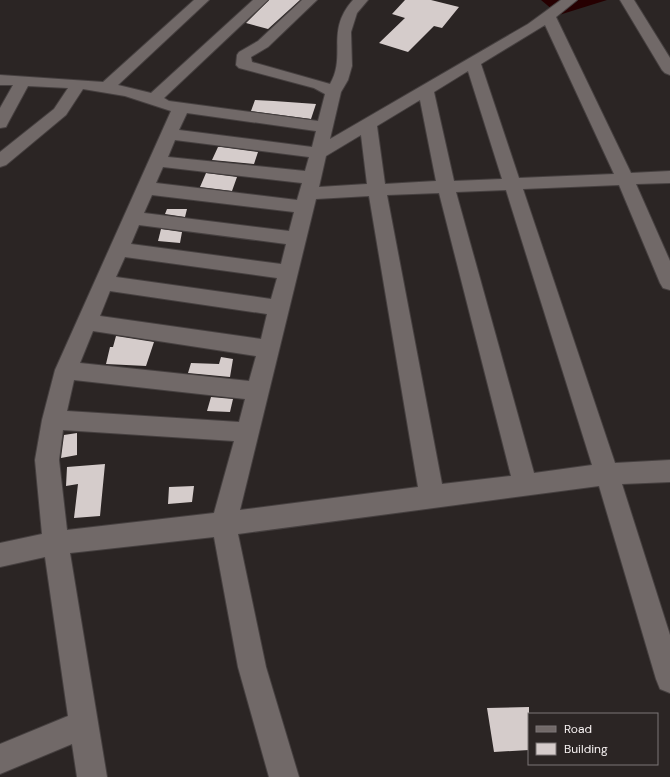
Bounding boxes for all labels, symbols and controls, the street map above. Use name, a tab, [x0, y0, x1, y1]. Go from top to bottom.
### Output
legend	[528, 713, 658, 765]
text: Road	[564, 721, 592, 737]
text: Building	[564, 741, 608, 757]

